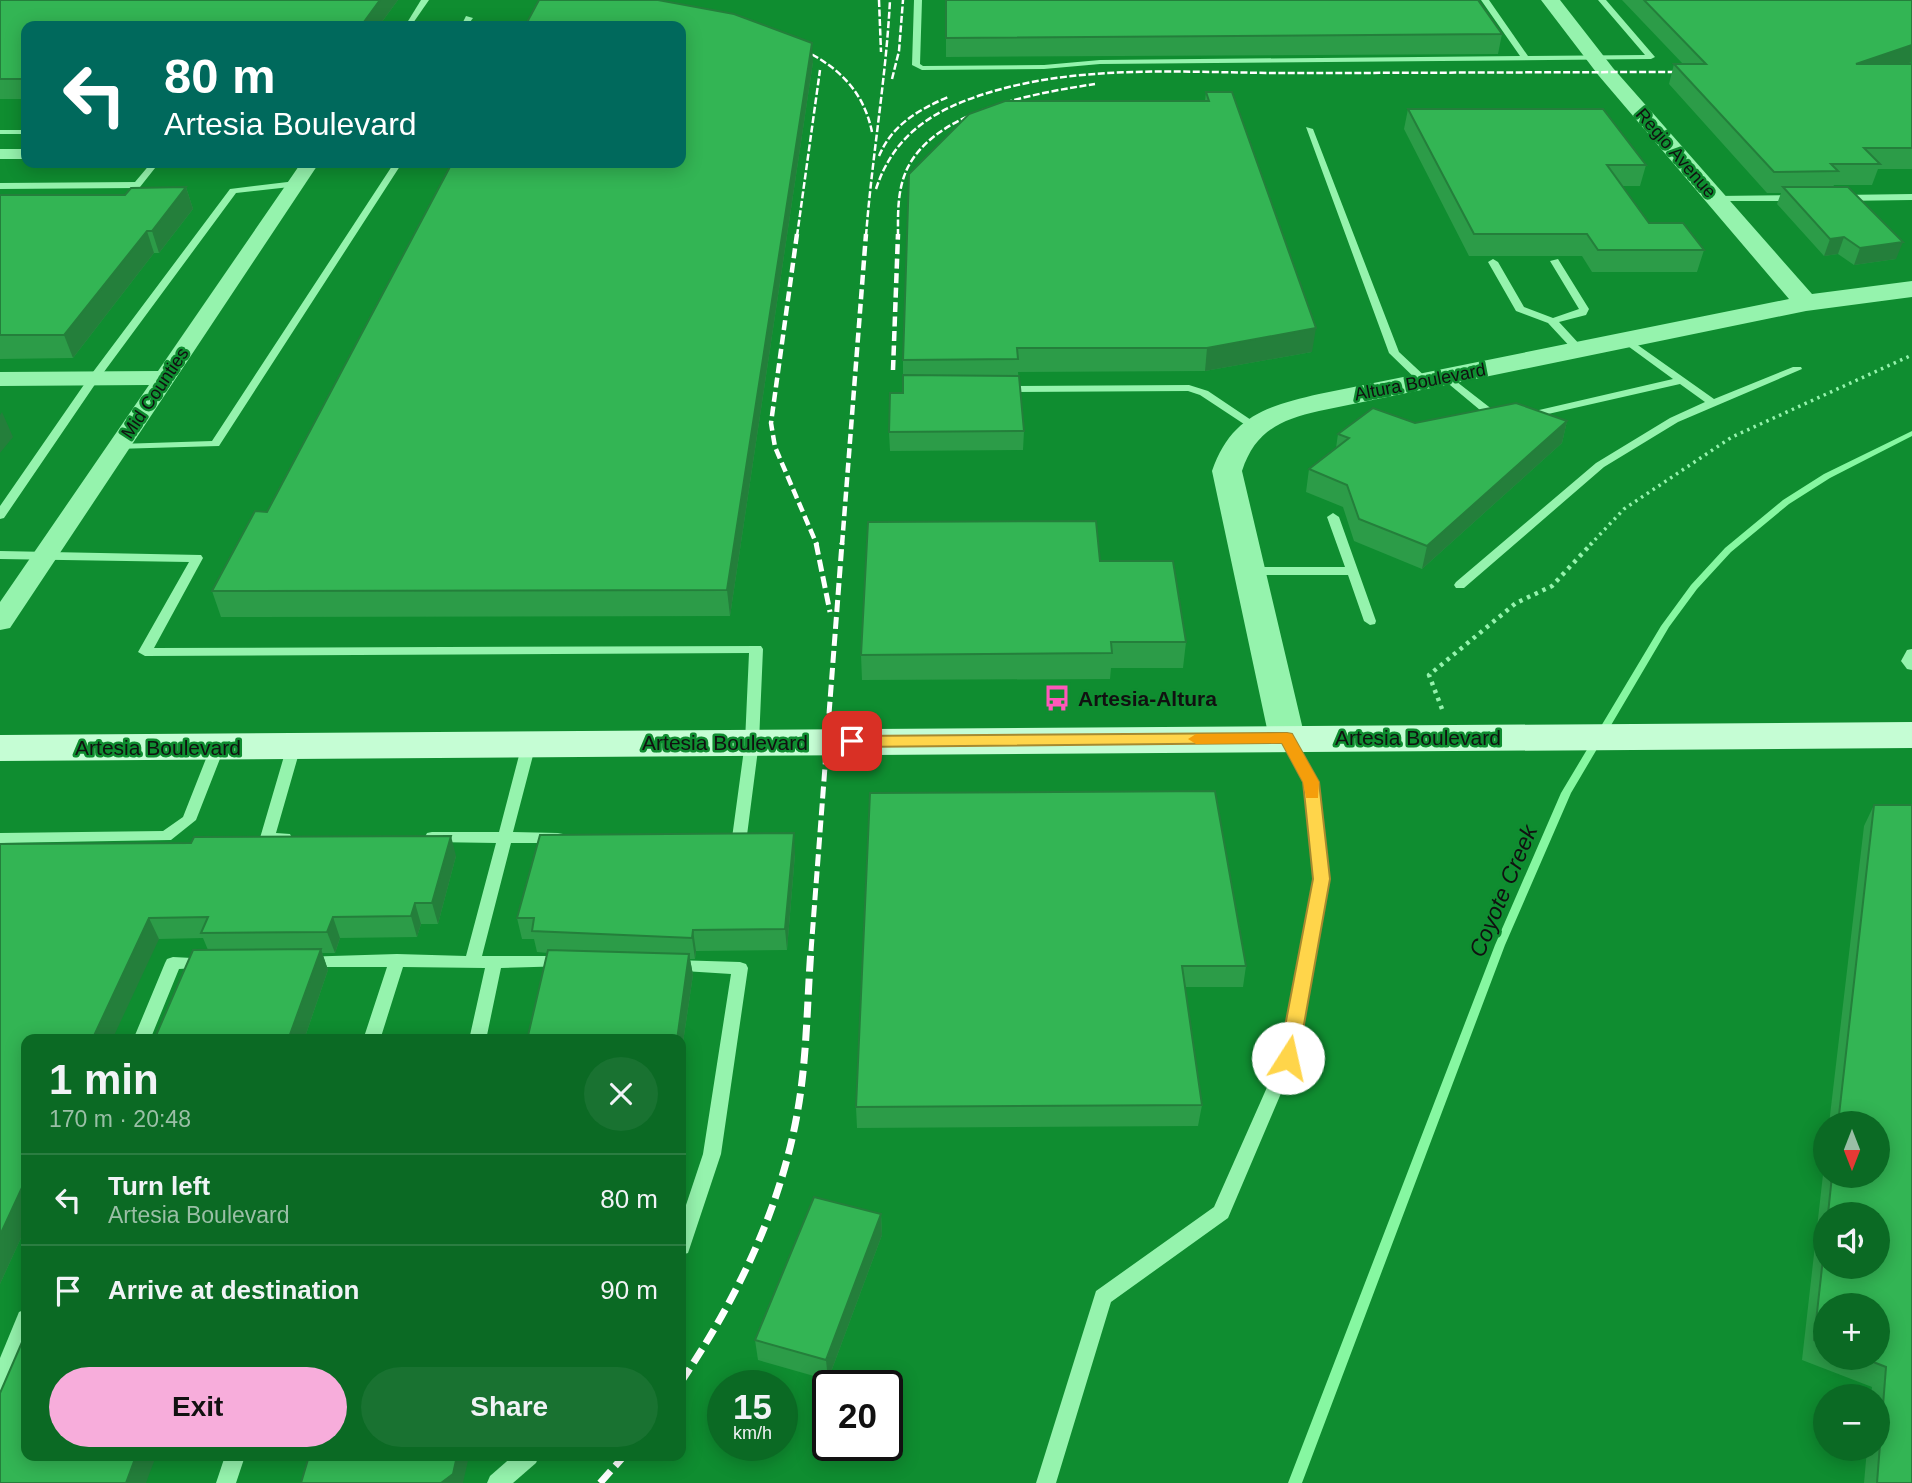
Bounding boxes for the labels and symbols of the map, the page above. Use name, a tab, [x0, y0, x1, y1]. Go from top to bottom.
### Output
street label: Regio Avenue	[1632, 104, 1720, 202]
street label: Mid Counties	[117, 344, 193, 442]
street label: Altura Boulevard	[1353, 359, 1487, 405]
bus stop icon: Artesia-Altura	[1042, 683, 1072, 713]
place label: Artesia-Altura	[1078, 687, 1217, 710]
pin	[822, 711, 882, 771]
street label: Artesia Boulevard	[1335, 726, 1501, 749]
street label: Artesia Boulevard	[642, 731, 808, 754]
street label: Artesia Boulevard	[75, 736, 241, 759]
water label: Coyote Creek	[1464, 820, 1543, 961]
position arrow	[1251, 1021, 1325, 1095]
north arrow	[1813, 1111, 1890, 1188]
speed limit sign: 20	[812, 1370, 903, 1461]

